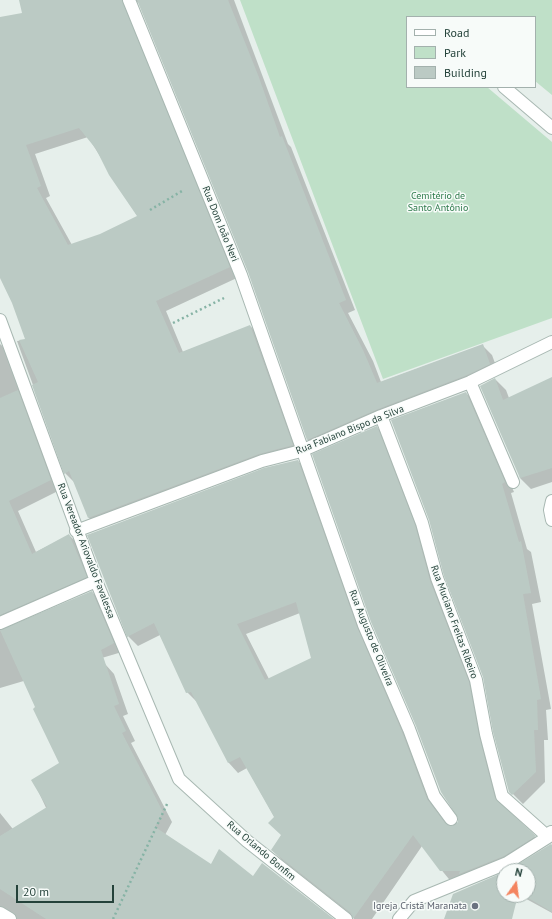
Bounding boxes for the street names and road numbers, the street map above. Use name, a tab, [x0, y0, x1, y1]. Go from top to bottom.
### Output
street label: Rua Dom João Neri	[199, 184, 241, 264]
street label: Rua Fabiano Bispo da Silva	[294, 403, 406, 457]
street label: Rua Vereador Ariovaldo Favalessa	[55, 482, 117, 620]
street label: Rua Muciano Freitas Ribeiro	[428, 564, 480, 680]
street label: Rua Augusto de Oliveira	[346, 588, 396, 688]
street label: Rua Orlando Bonfim	[224, 819, 298, 883]

